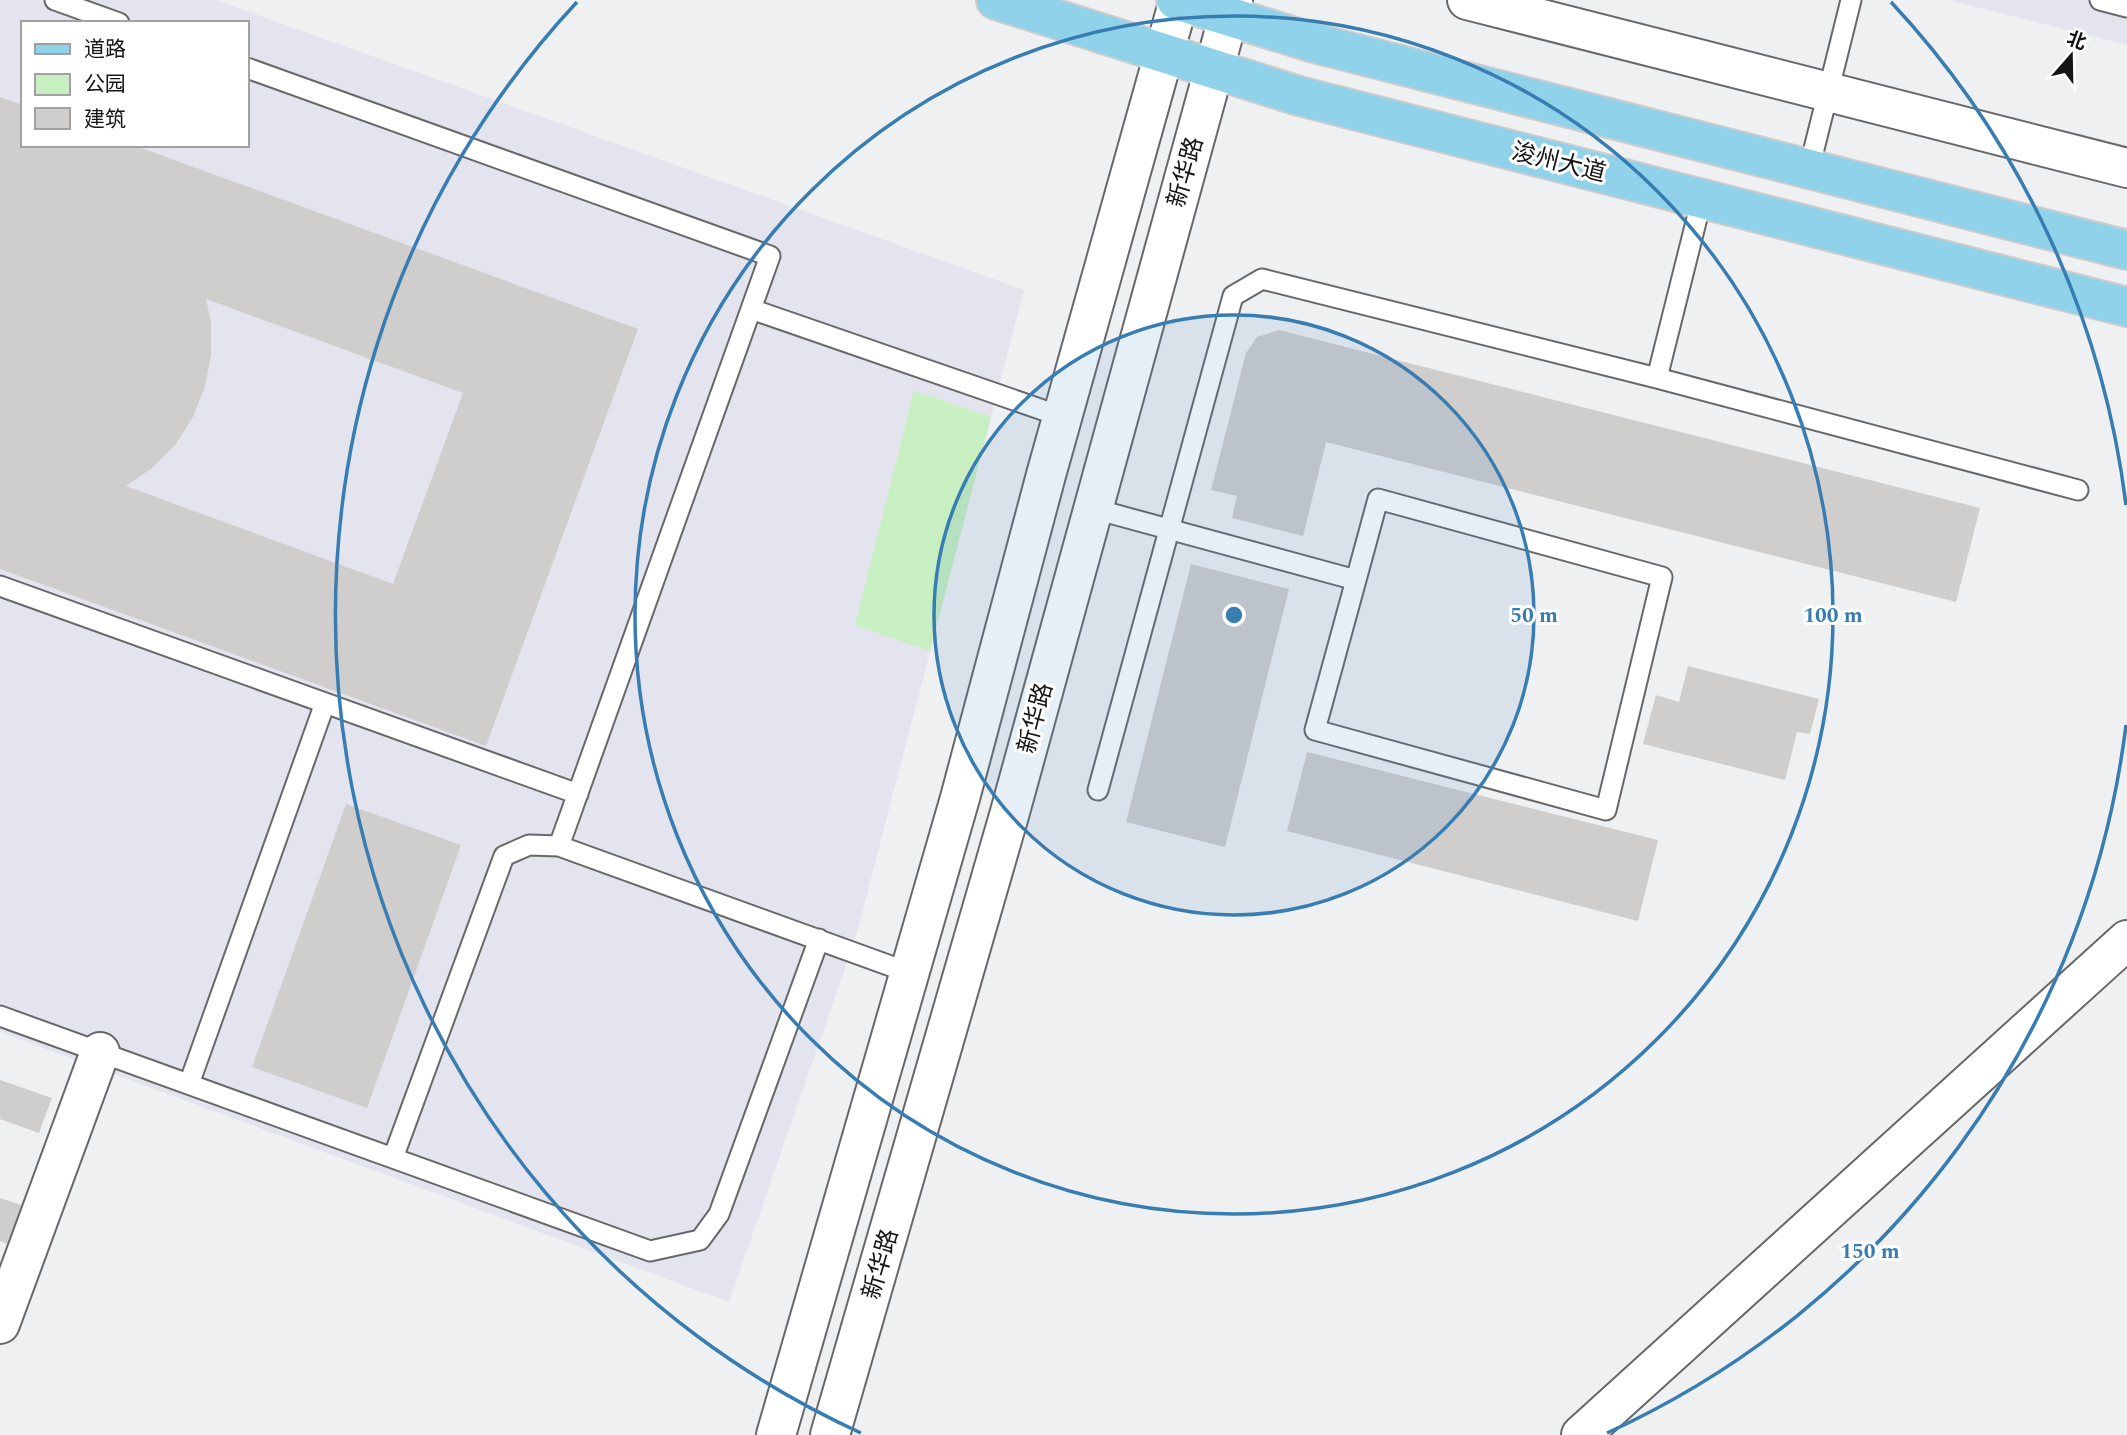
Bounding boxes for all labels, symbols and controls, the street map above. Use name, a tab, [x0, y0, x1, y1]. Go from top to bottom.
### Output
legend	[21, 21, 248, 147]
north arrow	[2036, 21, 2106, 91]
text: 北	[2062, 25, 2090, 58]
text: 道路	[84, 34, 126, 66]
text: 公园	[84, 69, 126, 101]
text: 建筑	[84, 104, 126, 136]
street label: 新华路	[1159, 133, 1213, 212]
street label: 浚州大道	[1508, 134, 1610, 192]
text: 50 m	[1510, 600, 1558, 632]
text: 100 m	[1803, 600, 1863, 632]
centre of rings	[1222, 603, 1246, 627]
street label: 新华路	[1009, 679, 1063, 758]
street label: 新华路	[854, 1225, 908, 1304]
text: 150 m	[1840, 1236, 1900, 1268]

